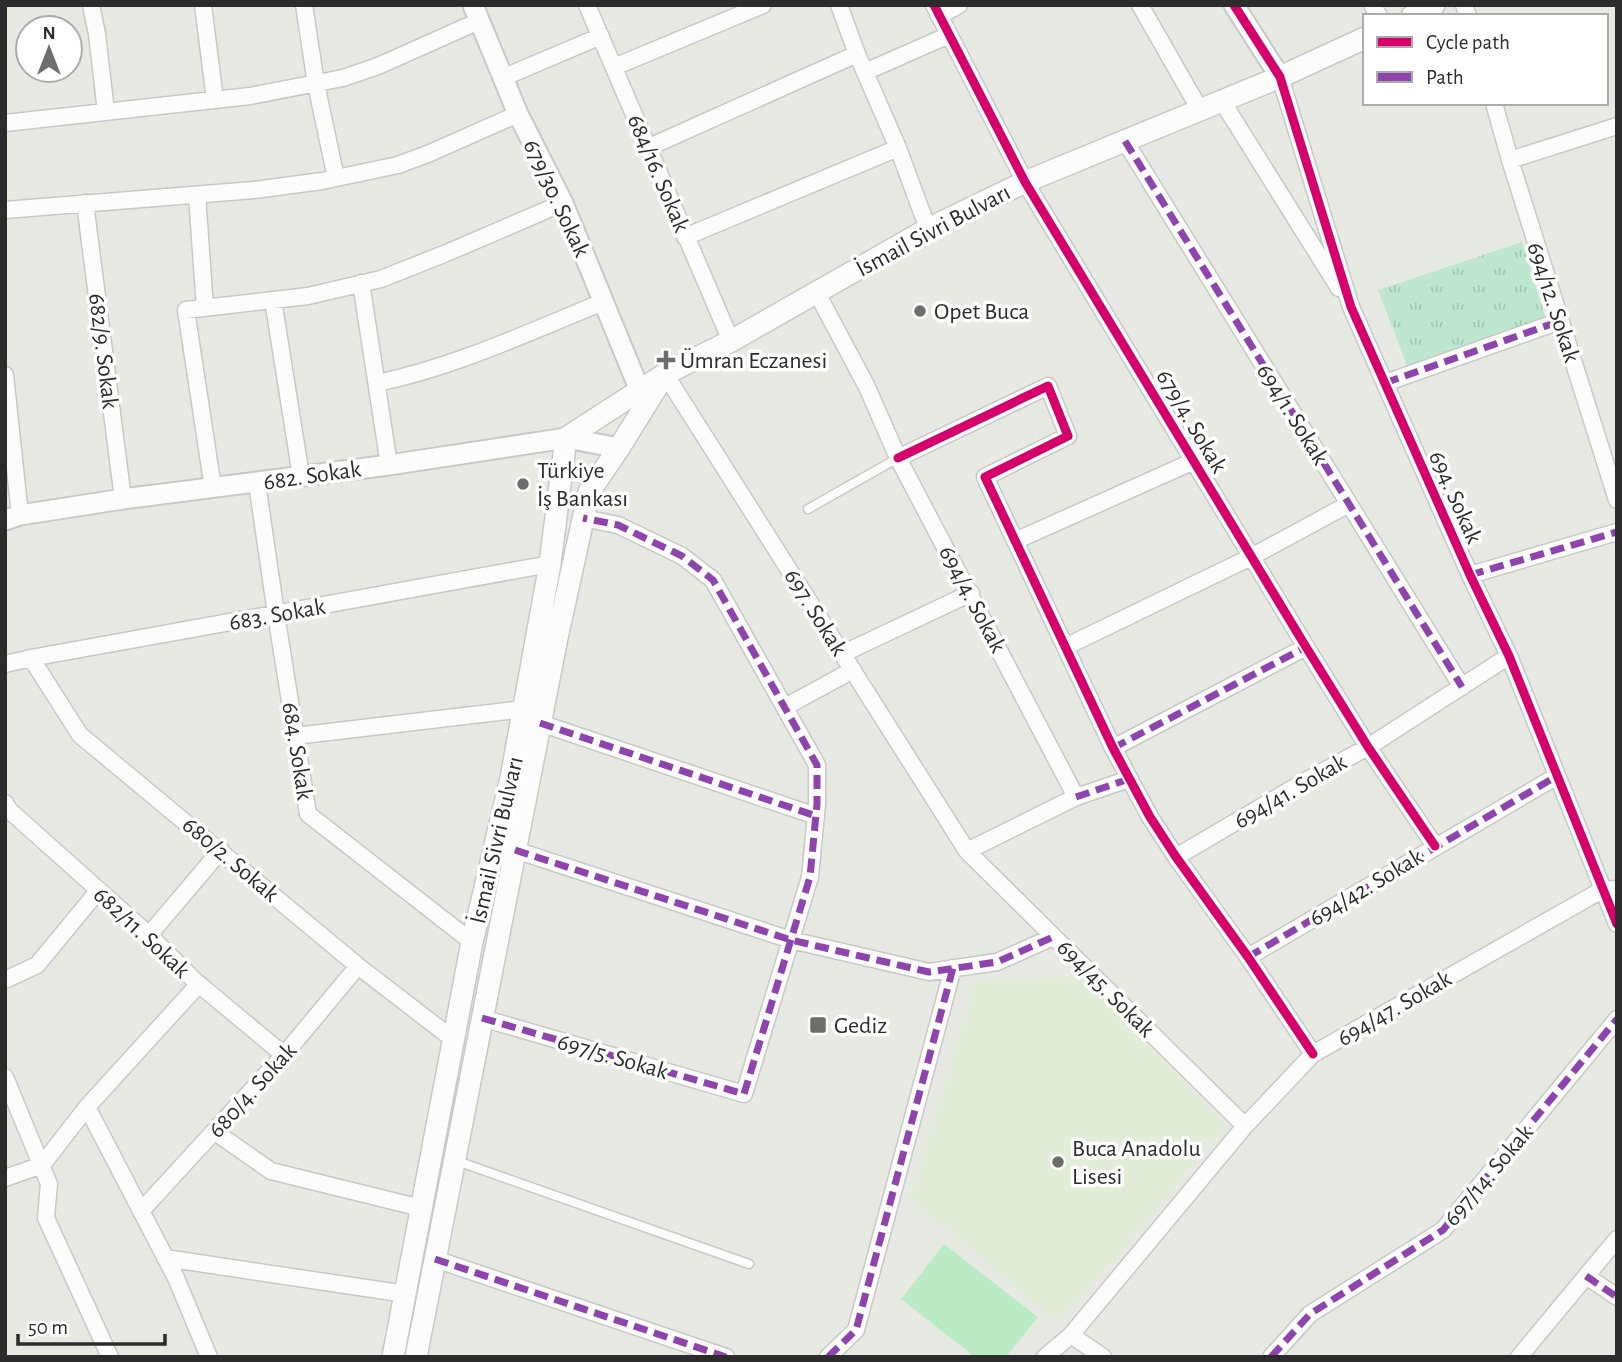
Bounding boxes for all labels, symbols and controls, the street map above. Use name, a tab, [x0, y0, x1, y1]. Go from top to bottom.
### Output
north arrow	[14, 14, 84, 84]
legend	[1363, 14, 1608, 105]
text: N	[42, 24, 56, 43]
text: Cycle path	[1426, 32, 1510, 53]
text: Path	[1426, 67, 1464, 88]
street label: 684/16. Sokak	[623, 111, 694, 236]
street label: 679/30. Sokak	[518, 136, 594, 261]
street label: İsmail Sivri Bulvarı	[852, 179, 1015, 282]
street label: 694/12. Sokak	[1522, 239, 1584, 365]
street label: 682/9. Sokak	[84, 292, 122, 410]
place label: Opet Buca	[934, 300, 1029, 324]
marker: Opet Buca	[912, 303, 928, 319]
place label: Ümran Eczanesi	[680, 348, 827, 373]
marker: Ümran Eczanesi	[658, 352, 674, 368]
street label: 694/1. Sokak	[1252, 360, 1333, 469]
street label: 679/4. Sokak	[1151, 366, 1231, 477]
street label: 694. Sokak	[1424, 447, 1486, 547]
street label: 682. Sokak	[262, 457, 362, 495]
place label: Türkiye İş Bankası	[537, 459, 628, 511]
marker: Türkiye İş Bankası	[515, 476, 531, 492]
street label: 694/4. Sokak	[934, 542, 1010, 657]
street label: 697. Sokak	[779, 565, 851, 660]
street label: 683. Sokak	[227, 595, 327, 635]
street label: 684. Sokak	[277, 700, 317, 802]
street label: 694/41. Sokak	[1230, 750, 1351, 834]
street label: İsmail Sivri Bulvarı	[465, 754, 528, 926]
street label: 680/2. Sokak	[178, 813, 283, 907]
street label: 694/42. Sokak	[1305, 845, 1428, 931]
street label: 682/11. Sokak	[89, 883, 194, 983]
street label: 694/45. Sokak	[1052, 935, 1159, 1042]
street label: 694/47. Sokak	[1333, 967, 1456, 1051]
place label: Gediz	[834, 1014, 887, 1038]
marker: Gediz	[808, 1015, 828, 1035]
street label: 697/5. Sokak	[555, 1030, 671, 1084]
street label: 680/4. Sokak	[204, 1039, 301, 1143]
street label: 697/14. Sokak	[1440, 1120, 1538, 1231]
place label: Buca Anadolu Lisesi	[1072, 1137, 1201, 1189]
marker: Buca Anadolu Lisesi	[1050, 1154, 1066, 1170]
scale bar	[18, 1302, 164, 1346]
text: 50 m	[28, 1317, 68, 1338]

